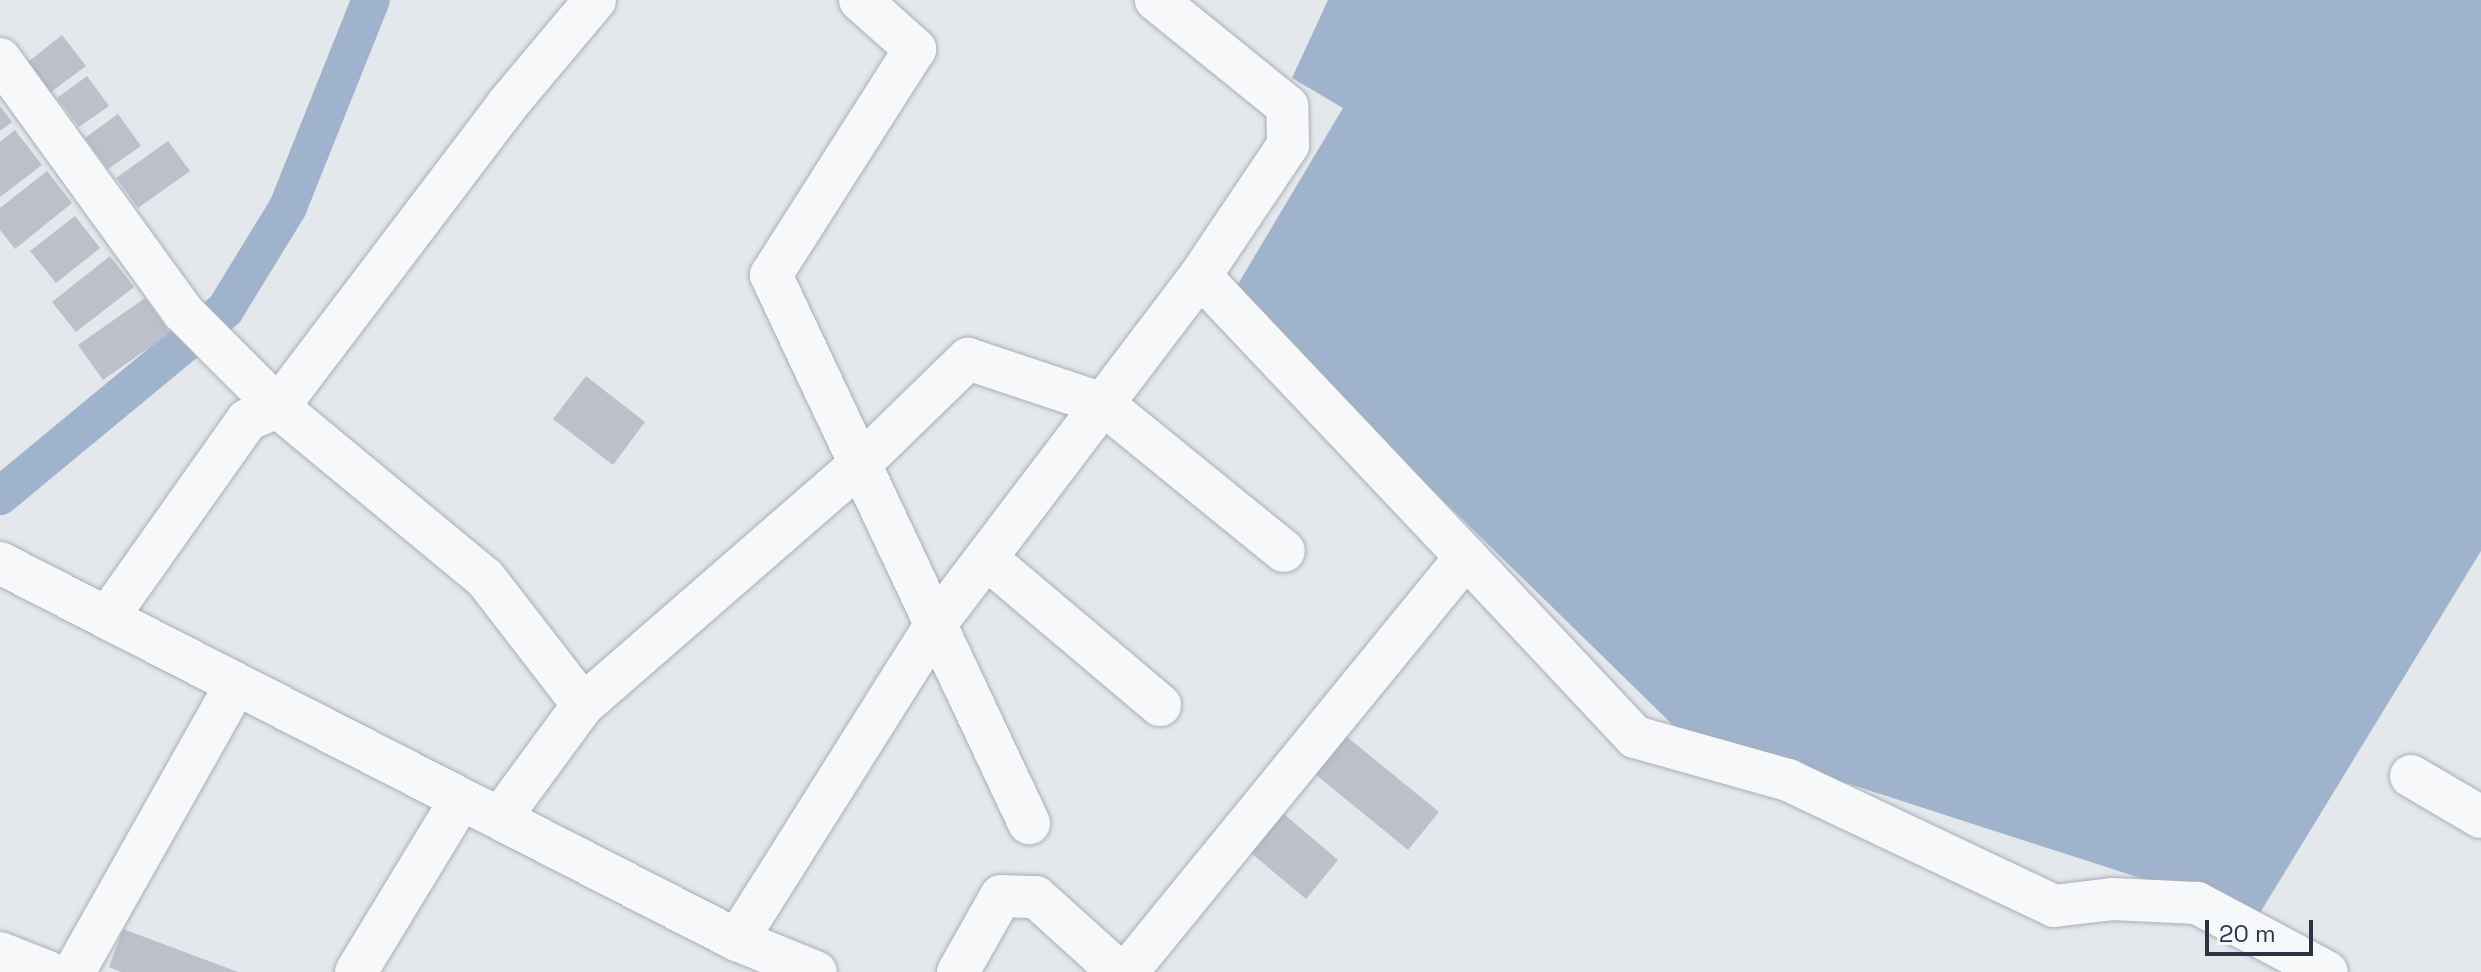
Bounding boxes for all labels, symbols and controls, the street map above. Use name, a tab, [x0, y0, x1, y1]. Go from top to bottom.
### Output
scale bar	[2209, 904, 2317, 954]
text: 20 m	[2219, 918, 2276, 949]

